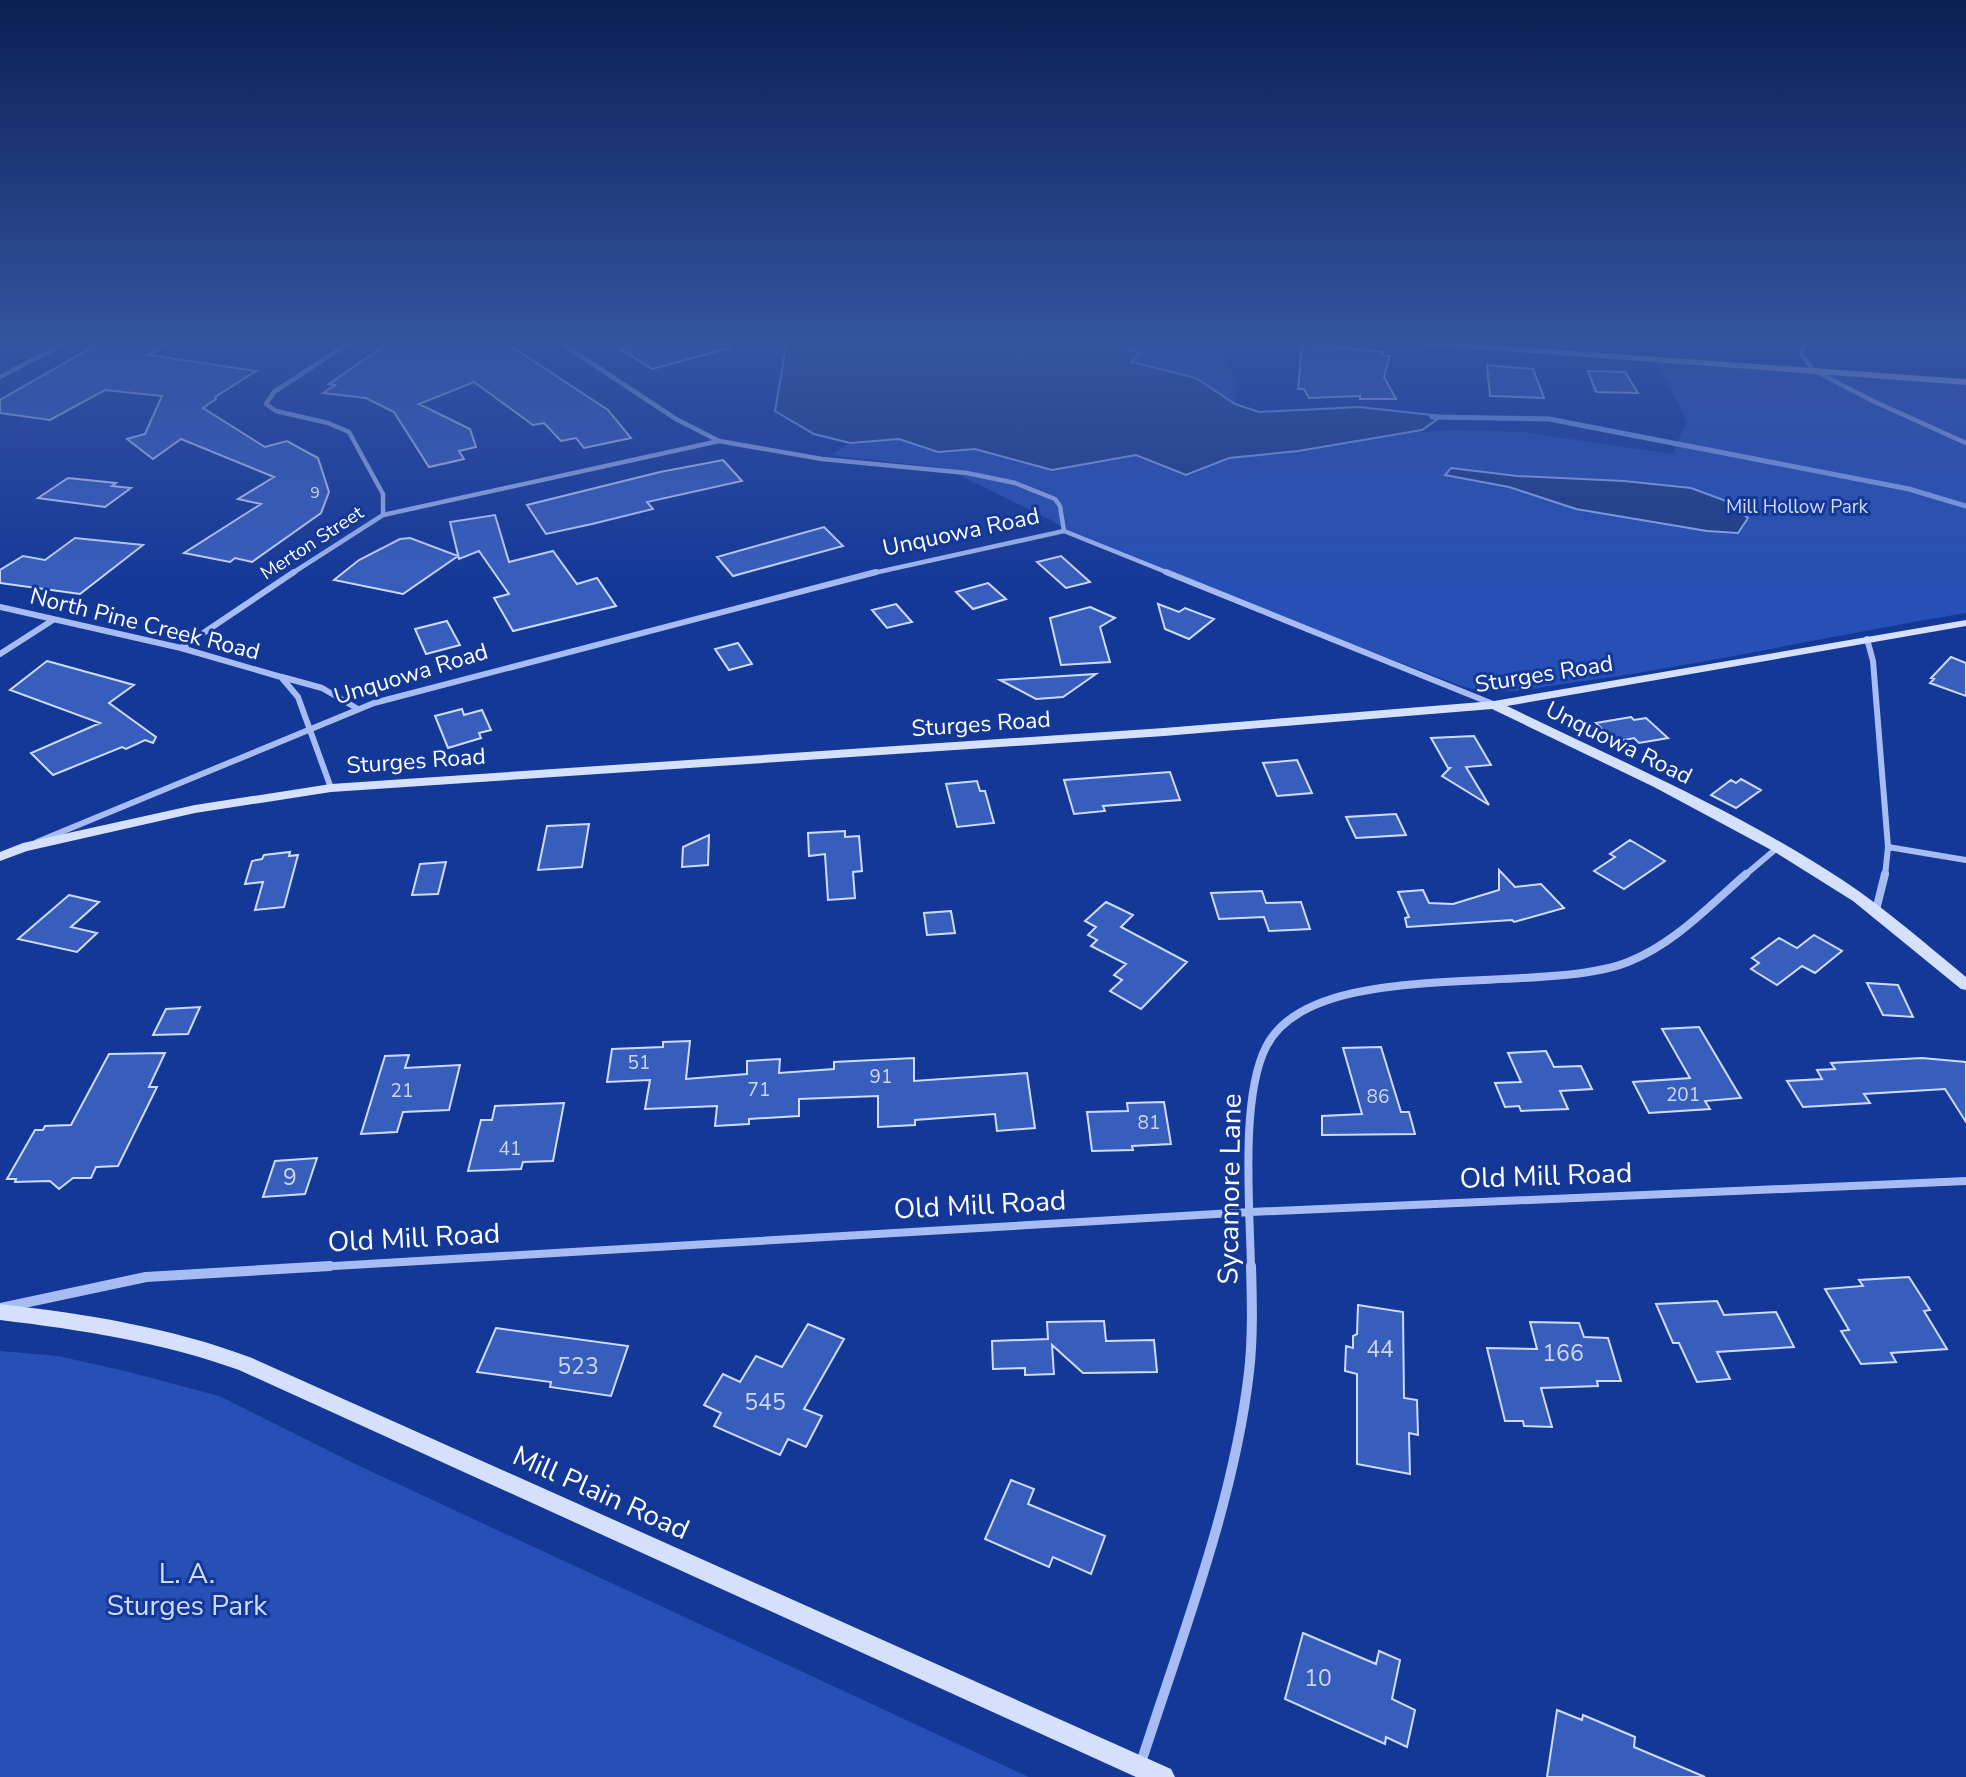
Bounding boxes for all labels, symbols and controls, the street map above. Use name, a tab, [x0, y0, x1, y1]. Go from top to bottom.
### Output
house number: 9	[310, 482, 320, 504]
park label: Mill Hollow Park	[1726, 494, 1869, 520]
street label: Merton Street	[255, 500, 369, 586]
street label: Unquowa Road	[880, 500, 1042, 564]
street label: North Pine Creek Road	[27, 580, 263, 668]
street label: Unquowa Road	[330, 636, 492, 712]
street label: Sturges Road	[1473, 648, 1615, 700]
street label: Unquowa Road	[1541, 694, 1697, 792]
street label: Sturges Road	[910, 704, 1052, 744]
street label: Sturges Road	[345, 741, 487, 781]
house number: 51	[628, 1050, 650, 1076]
house number: 91	[870, 1064, 892, 1090]
house number: 71	[748, 1077, 770, 1103]
house number: 21	[391, 1078, 413, 1104]
house number: 201	[1666, 1082, 1700, 1108]
house number: 86	[1367, 1084, 1389, 1110]
street label: Sycamore Lane	[1209, 1093, 1251, 1285]
house number: 81	[1138, 1110, 1160, 1136]
house number: 41	[499, 1136, 521, 1162]
street label: Old Mill Road	[1459, 1154, 1633, 1198]
house number: 9	[283, 1162, 297, 1193]
street label: Old Mill Road	[893, 1182, 1067, 1228]
street label: Old Mill Road	[327, 1215, 501, 1261]
house number: 44	[1366, 1334, 1394, 1365]
house number: 166	[1542, 1338, 1584, 1369]
house number: 523	[557, 1351, 599, 1382]
house number: 545	[744, 1387, 786, 1418]
street label: Mill Plain Road	[507, 1437, 695, 1549]
park label: L. A. Sturges Park	[107, 1555, 268, 1625]
house number: 10	[1304, 1663, 1332, 1694]

